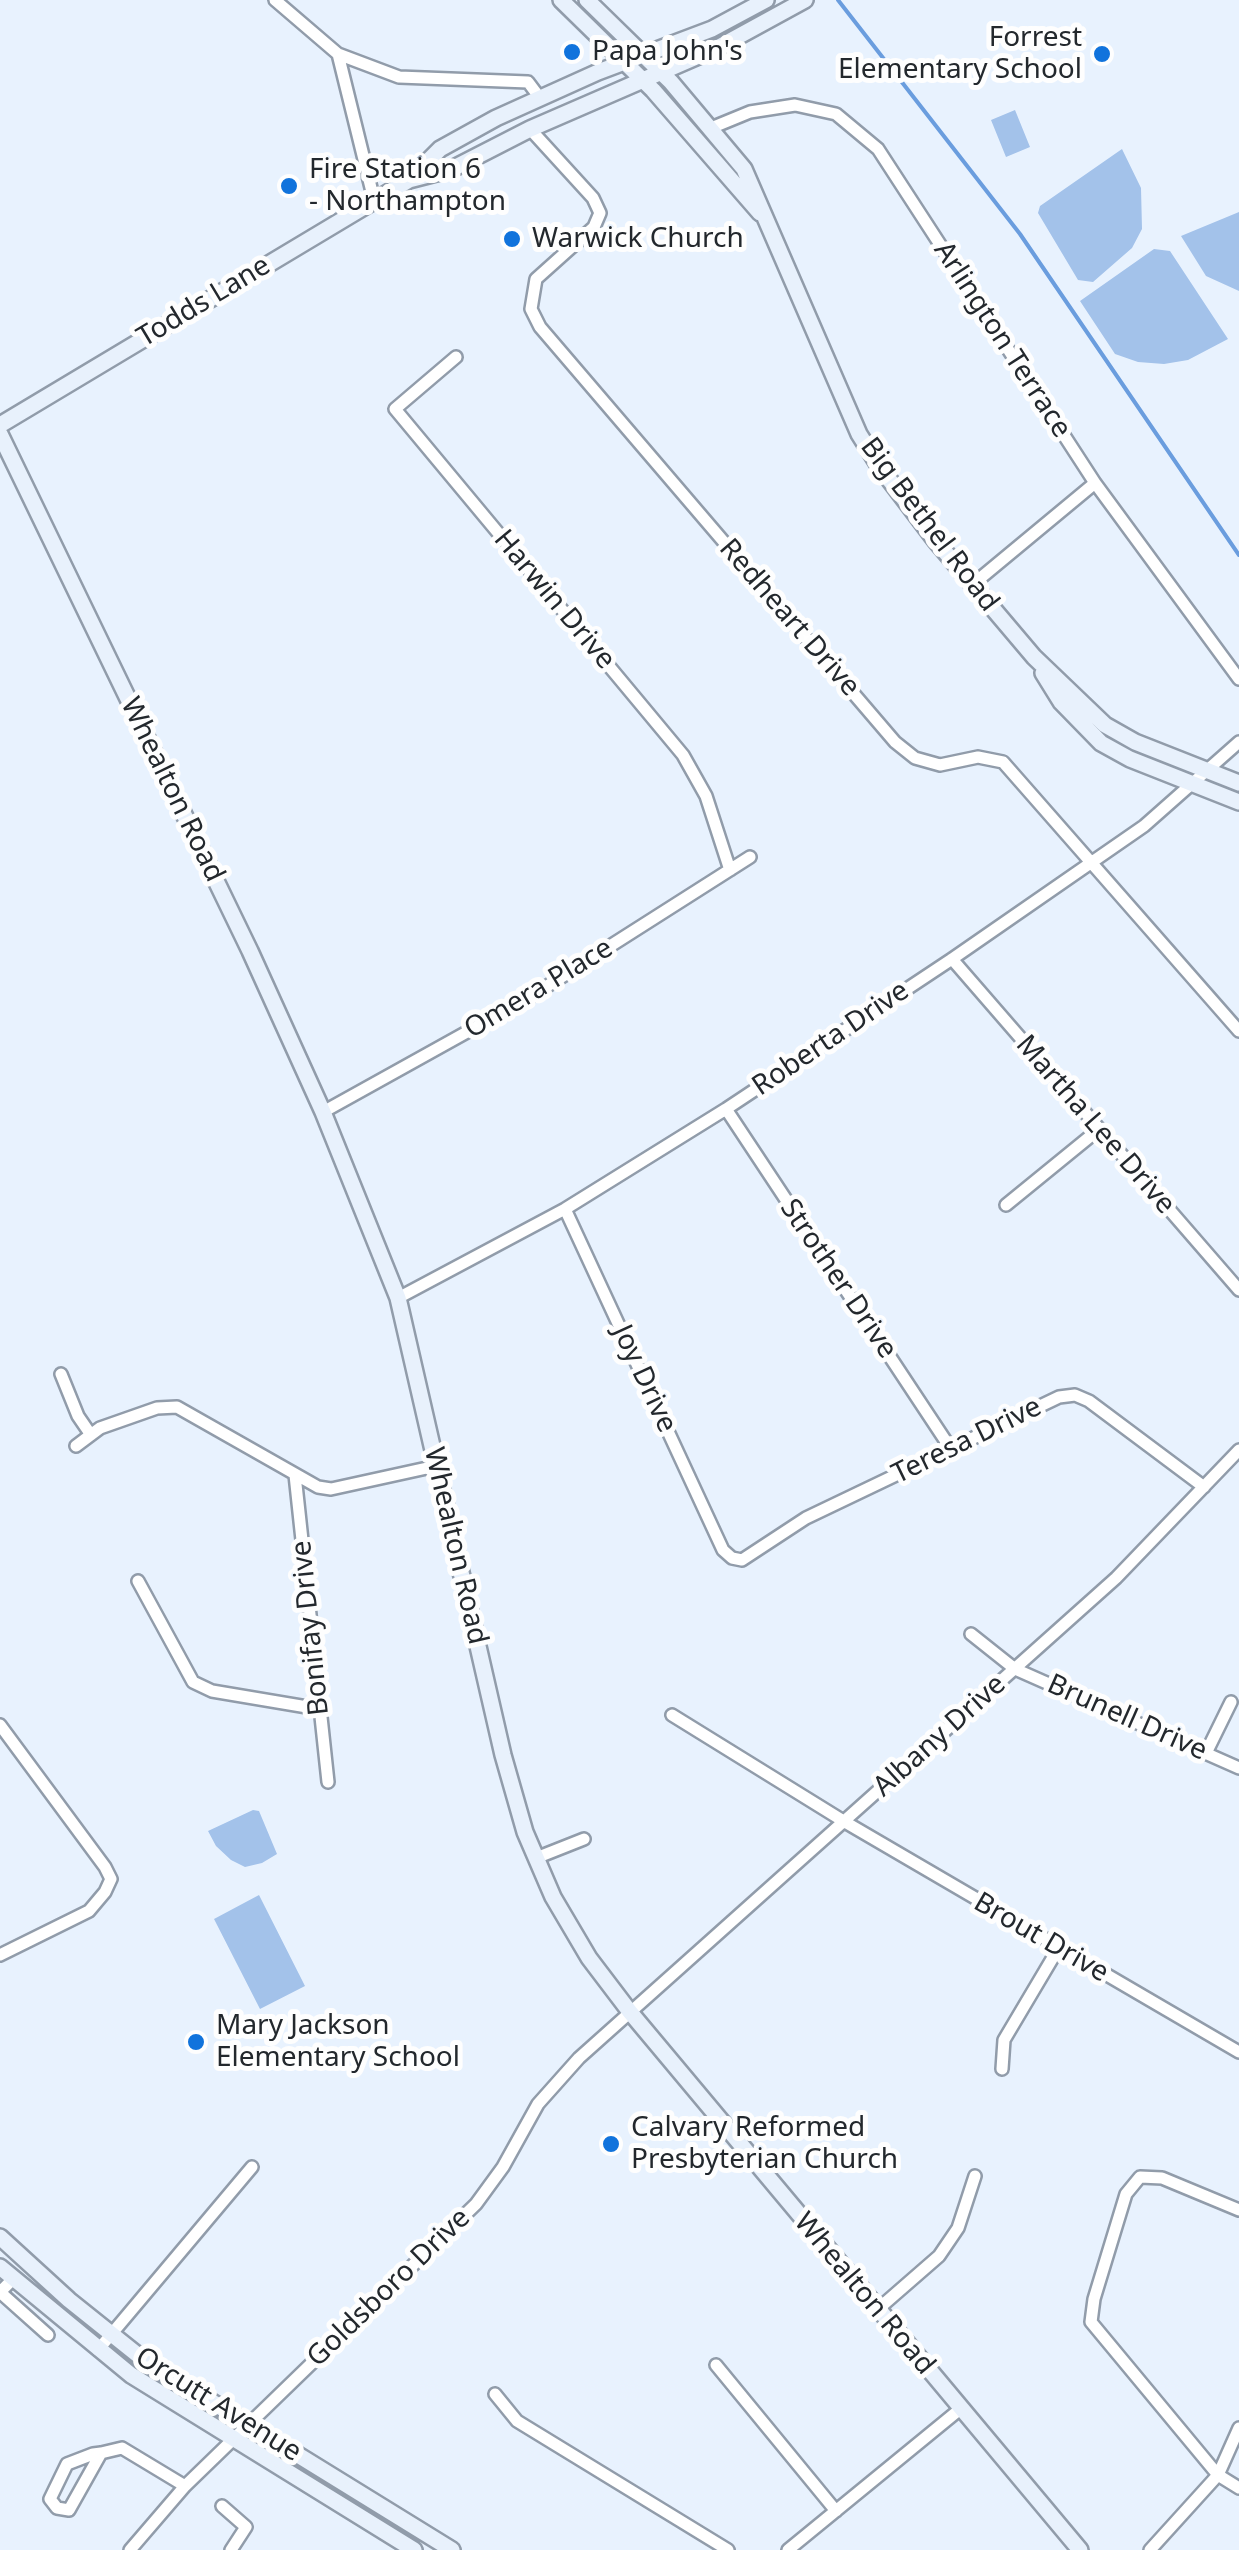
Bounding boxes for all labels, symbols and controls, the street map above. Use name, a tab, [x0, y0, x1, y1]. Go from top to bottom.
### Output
place label: Forrest Elementary School	[838, 21, 1082, 87]
place label: Papa John's	[592, 35, 743, 69]
marker: Papa John's	[561, 41, 583, 63]
marker: Forrest Elementary School	[1091, 43, 1113, 65]
place label: Fire Station 6 - Northampton	[309, 153, 506, 219]
marker: Fire Station 6 - Northampton	[278, 175, 300, 197]
place label: Warwick Church	[532, 222, 744, 256]
marker: Warwick Church	[501, 228, 523, 250]
street label: Arlington Terrace	[926, 236, 1078, 444]
street label: Todds Lane	[131, 249, 277, 355]
street label: Big Bethel Road	[853, 431, 1005, 619]
street label: Harwin Drive	[486, 524, 622, 676]
street label: Redheart Drive	[712, 532, 866, 704]
street label: Whealton Road	[113, 692, 231, 888]
street label: Omera Place	[459, 932, 619, 1046]
street label: Roberta Drive	[746, 974, 916, 1104]
street label: Martha Lee Drive	[1008, 1029, 1182, 1221]
street label: Strother Drive	[772, 1193, 904, 1365]
street label: Joy Drive	[605, 1320, 683, 1438]
street label: Teresa Drive	[887, 1390, 1047, 1492]
street label: Whealton Road	[416, 1444, 494, 1648]
street label: Bonifay Drive	[285, 1539, 337, 1717]
street label: Albany Drive	[867, 1668, 1013, 1804]
street label: Brunell Drive	[1042, 1668, 1212, 1768]
street label: Brout Drive	[968, 1886, 1114, 1990]
place label: Mary Jackson Elementary School	[216, 2009, 460, 2075]
marker: Mary Jackson Elementary School	[185, 2031, 207, 2053]
place label: Calvary Reformed Presbyterian Church	[631, 2111, 898, 2177]
marker: Calvary Reformed Presbyterian Church	[600, 2133, 622, 2155]
street label: Goldsboro Drive	[300, 2202, 478, 2374]
street label: Whealton Road	[787, 2206, 941, 2382]
street label: Orcutt Avenue	[129, 2341, 307, 2469]

